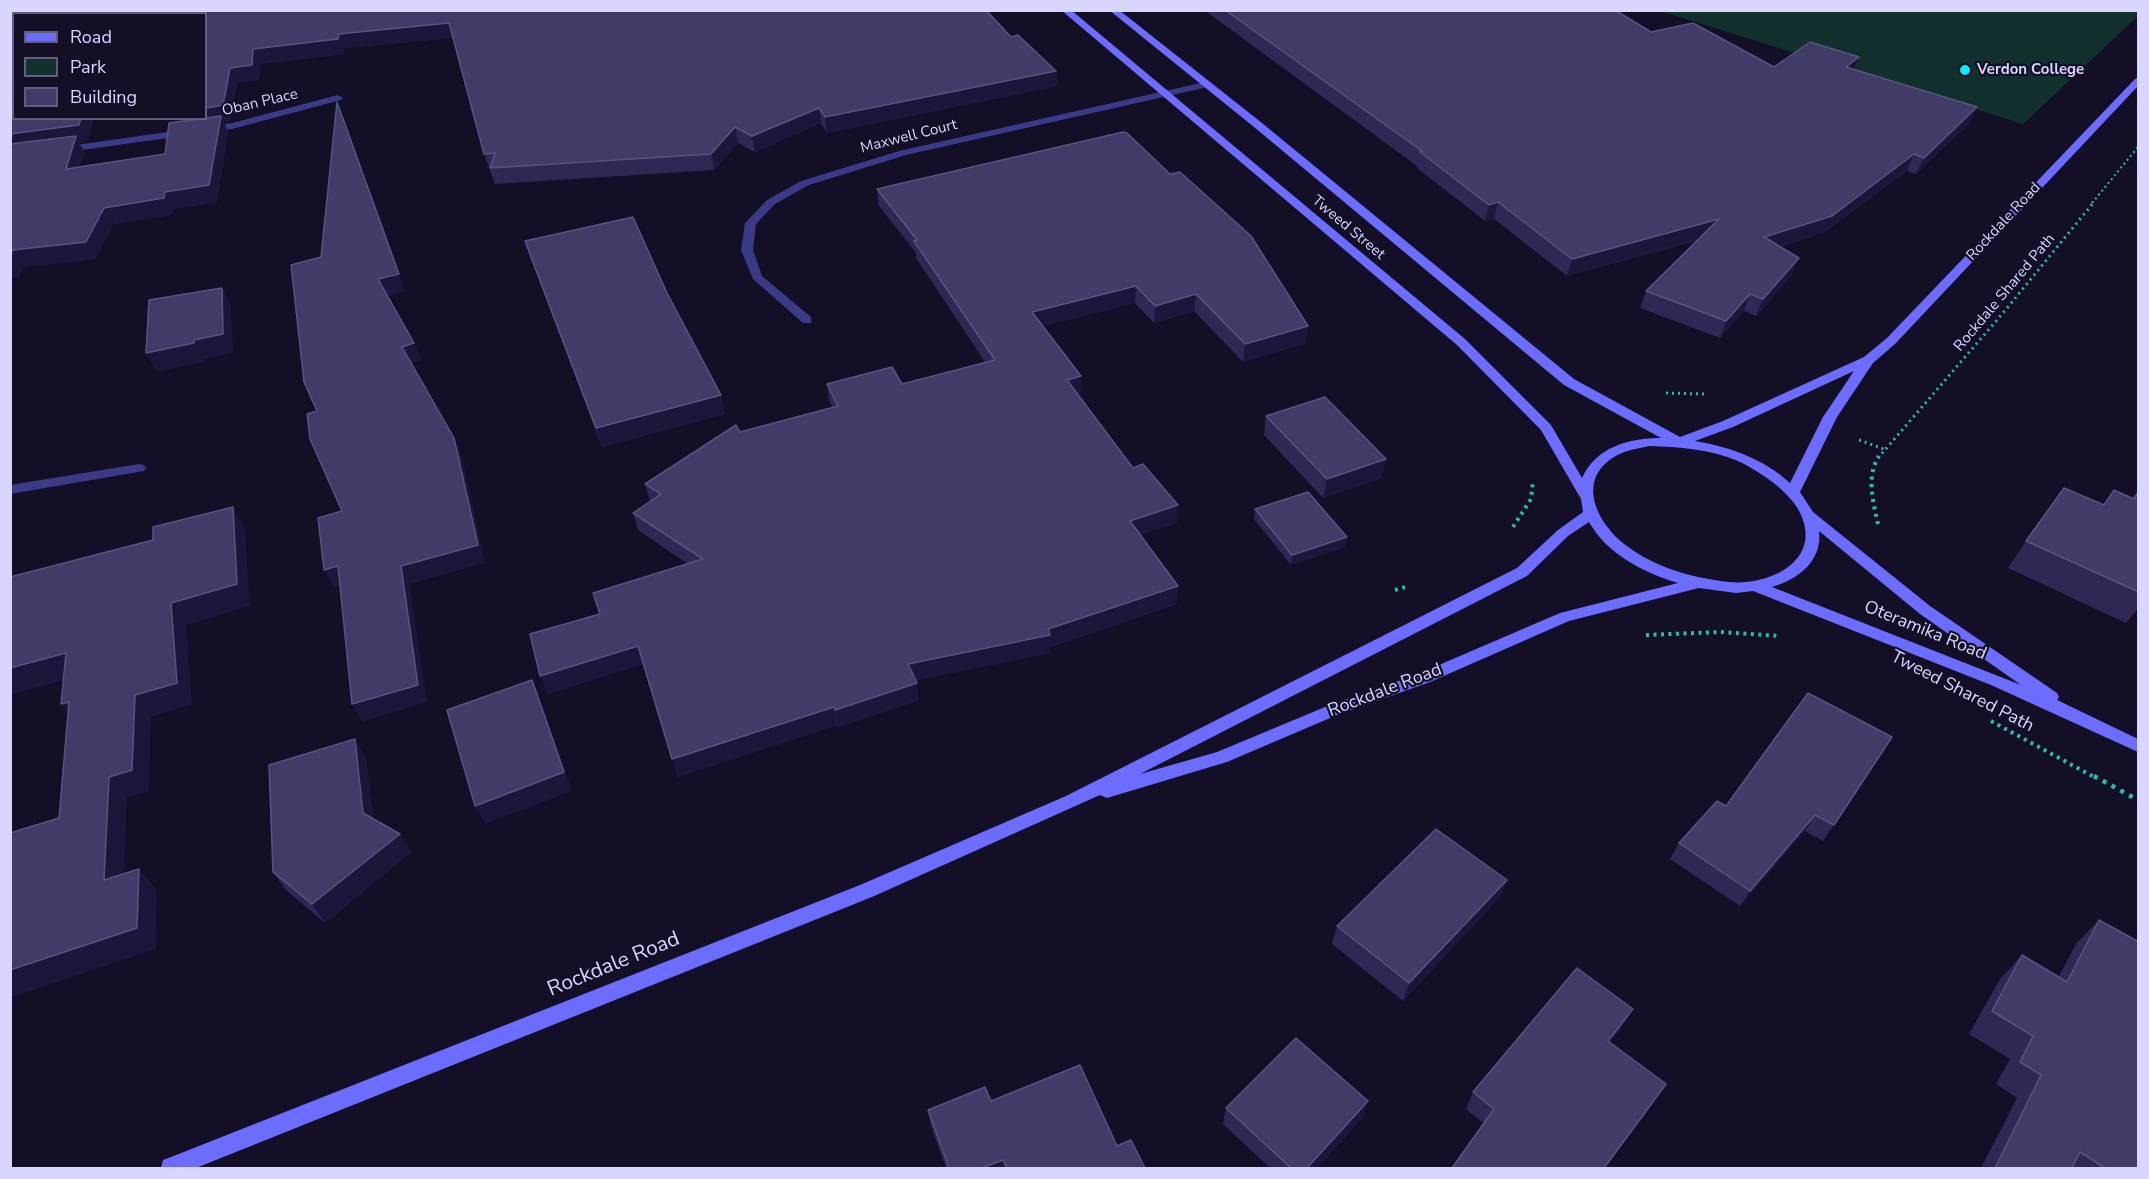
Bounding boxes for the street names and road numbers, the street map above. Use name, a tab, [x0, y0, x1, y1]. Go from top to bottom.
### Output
street label: Oban Place	[220, 86, 300, 120]
street label: Maxwell Court	[859, 116, 959, 158]
street label: Rockdale Road	[1963, 179, 2045, 265]
street label: Tweed Street	[1308, 192, 1388, 264]
street label: Rockdale Shared Path	[1951, 231, 2059, 355]
street label: Oteramika Road	[1861, 597, 1989, 665]
street label: Tweed Shared Path	[1887, 647, 2037, 737]
street label: Rockdale Road	[1325, 659, 1445, 723]
street label: Rockdale Road	[544, 927, 684, 1003]

